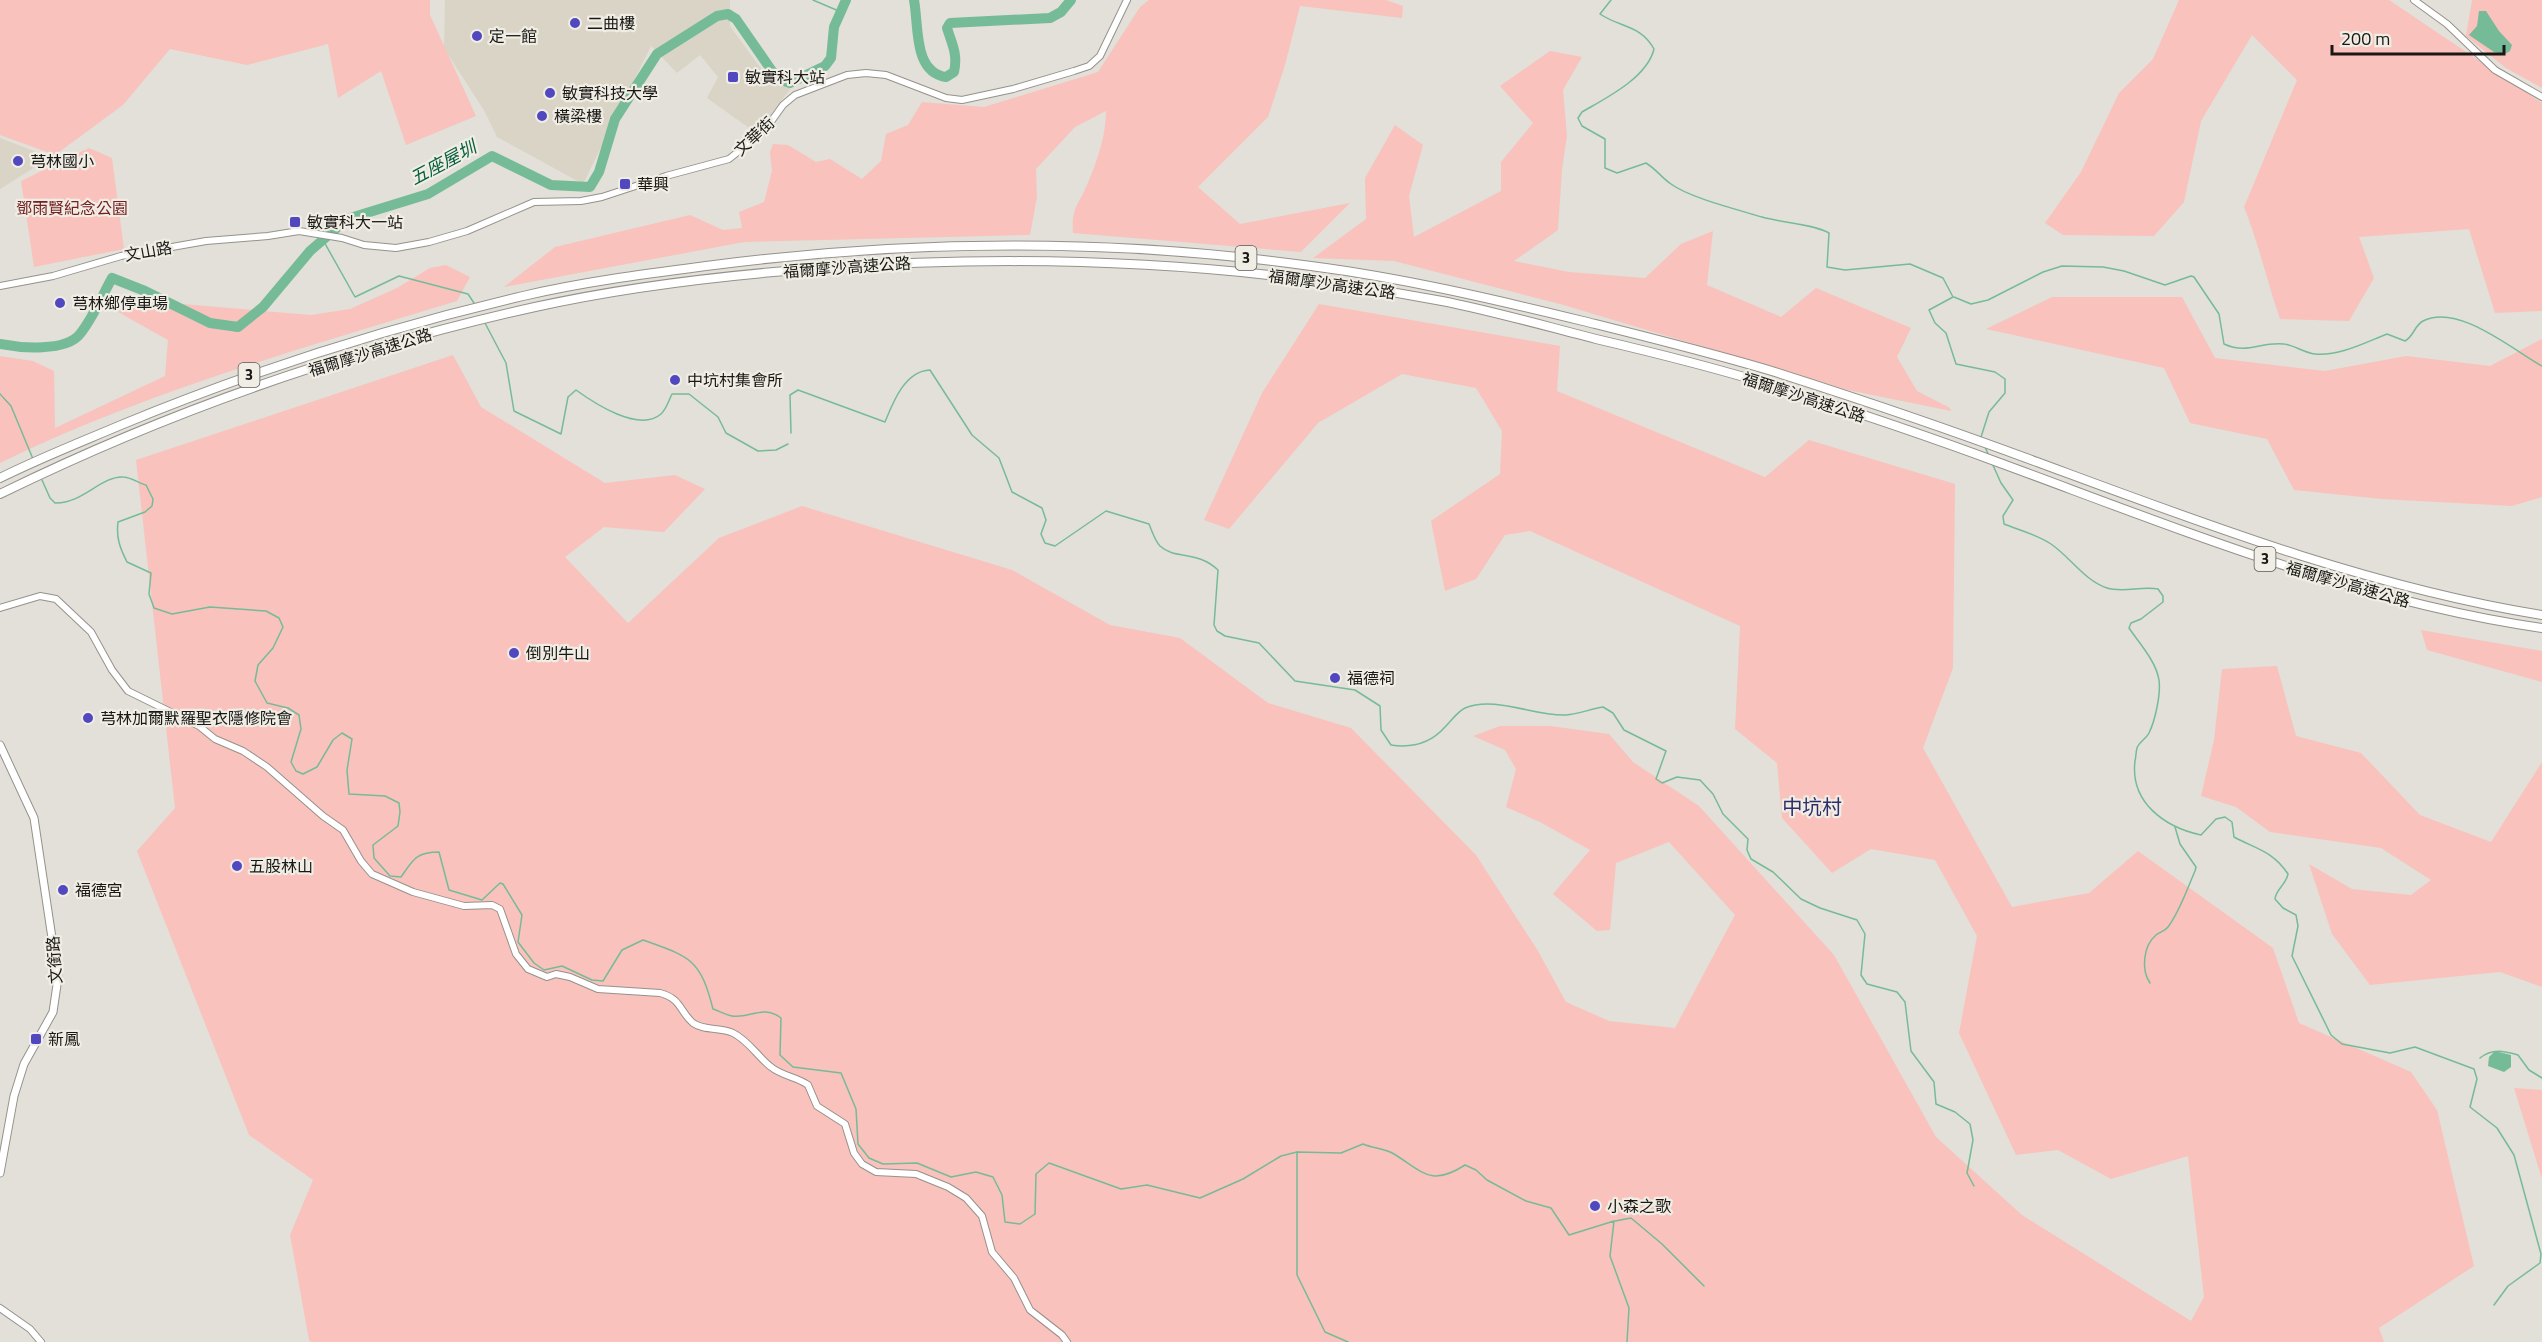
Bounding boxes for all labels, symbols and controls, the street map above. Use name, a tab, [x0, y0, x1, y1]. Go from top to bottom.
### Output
place label: 二曲樓	[587, 11, 635, 35]
marker: 二曲樓	[568, 16, 582, 30]
scale bar	[2332, 18, 2504, 56]
place label: 定一館	[489, 24, 537, 48]
text: 200 m	[2341, 25, 2390, 52]
marker: 定一館	[470, 29, 484, 43]
place label: 敏實科大站	[745, 65, 825, 89]
marker: 敏實科大站	[726, 70, 740, 84]
place label: 敏實科技大學	[562, 81, 658, 105]
marker: 敏實科技大學	[543, 86, 557, 100]
place label: 橫梁樓	[554, 104, 602, 128]
marker: 橫梁樓	[535, 109, 549, 123]
street label: 文華街	[728, 111, 780, 161]
water label: 五座屋圳	[405, 132, 484, 191]
place label: 芎林國小	[30, 149, 94, 173]
marker: 芎林國小	[11, 154, 25, 168]
place label: 華興	[637, 172, 669, 196]
marker: 華興	[618, 177, 632, 191]
park label: 鄧雨賢紀念公園	[16, 196, 128, 220]
place label: 敏實科大一站	[307, 210, 403, 234]
marker: 敏實科大一站	[288, 215, 302, 229]
street label: 文山路	[122, 235, 174, 267]
road number: 3	[1236, 246, 1256, 270]
street label: 福爾摩沙高速公路	[782, 251, 912, 283]
street label: 福爾摩沙高速公路	[1267, 263, 1397, 305]
place label: 芎林鄉停車場	[72, 291, 168, 315]
marker: 芎林鄉停車場	[53, 296, 67, 310]
street label: 福爾摩沙高速公路	[305, 322, 435, 382]
road number: 3	[238, 363, 260, 387]
street label: 福爾摩沙高速公路	[1739, 366, 1869, 428]
place label: 中坑村集會所	[687, 368, 783, 392]
marker: 中坑村集會所	[668, 373, 682, 387]
road number: 3	[2254, 547, 2276, 571]
street label: 福爾摩沙高速公路	[2283, 555, 2413, 613]
place label: 倒別牛山	[526, 641, 590, 665]
marker: 倒別牛山	[507, 646, 521, 660]
place label: 福德祠	[1347, 666, 1395, 690]
marker: 福德祠	[1328, 671, 1342, 685]
place label: 芎林加爾默羅聖衣隱修院會	[100, 706, 292, 730]
marker: 芎林加爾默羅聖衣隱修院會	[81, 711, 95, 725]
district label: 中坑村	[1782, 791, 1842, 822]
place label: 五股林山	[249, 854, 313, 878]
marker: 五股林山	[230, 859, 244, 873]
place label: 福德宮	[75, 878, 123, 902]
marker: 福德宮	[56, 883, 70, 897]
street label: 文銜路	[40, 935, 68, 985]
place label: 新鳳	[48, 1027, 80, 1051]
marker: 新鳳	[29, 1032, 43, 1046]
place label: 小森之歌	[1607, 1194, 1671, 1218]
marker: 小森之歌	[1588, 1199, 1602, 1213]

